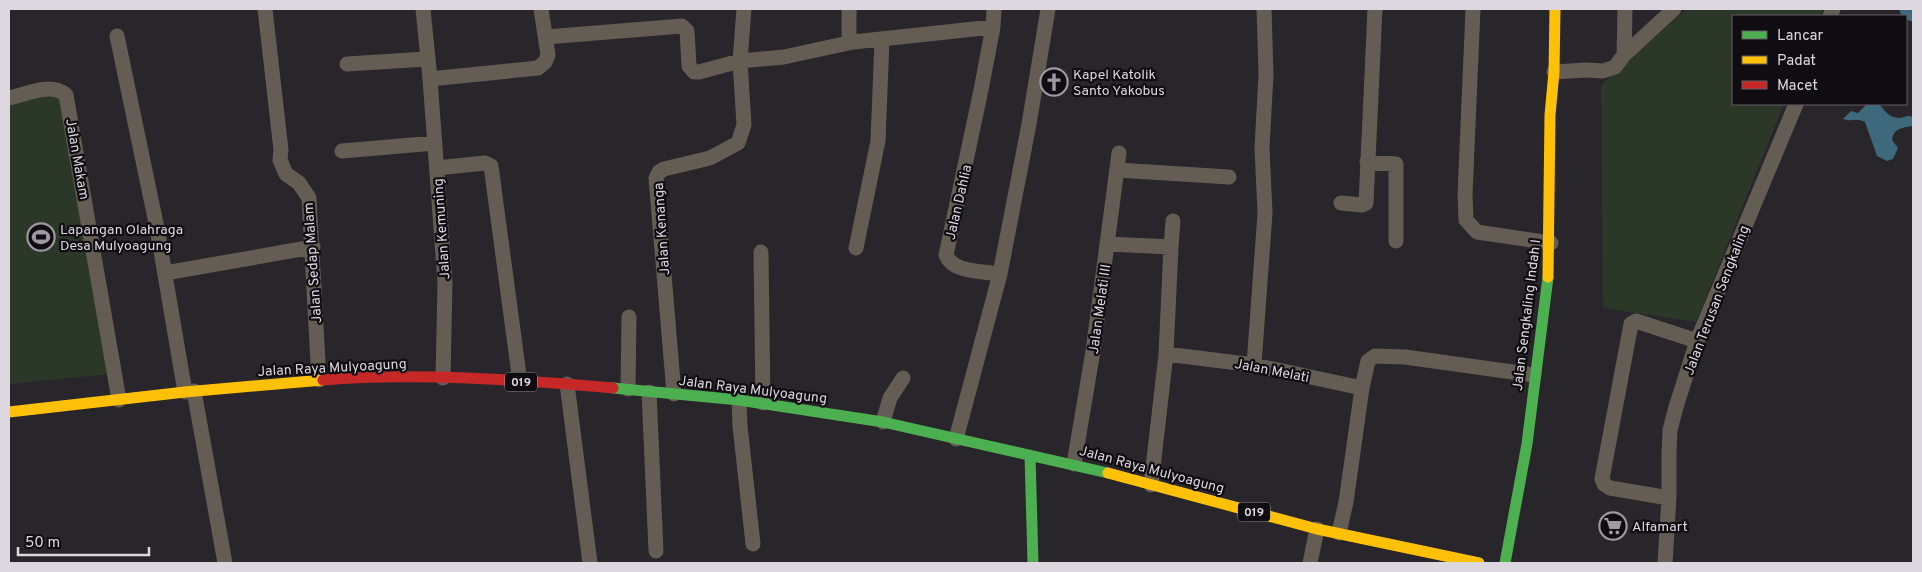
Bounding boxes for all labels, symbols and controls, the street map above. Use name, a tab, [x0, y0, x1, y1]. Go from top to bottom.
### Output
legend	[1732, 15, 1907, 105]
text: Lancar	[1777, 27, 1824, 46]
text: Padat	[1777, 52, 1816, 71]
church icon: Kapel Katolik Santo Yakobus	[1039, 67, 1069, 97]
place label: Kapel Katolik Santo Yakobus	[1073, 67, 1165, 100]
text: Macet	[1777, 77, 1818, 96]
street label: Jalan Makam	[61, 117, 92, 201]
street label: Jalan Dahlia	[943, 163, 976, 242]
street label: Jalan Kemuning	[430, 178, 455, 280]
street label: Jalan Kenanga	[651, 182, 674, 276]
street label: Jalan Sedap Malam	[301, 202, 326, 324]
sports icon: Lapangan Olahraga Desa Mulyoagung	[26, 222, 56, 252]
place label: Lapangan Olahraga Desa Mulyoagung	[60, 222, 183, 255]
street label: Jalan Terusan Sengkaling	[1681, 223, 1754, 378]
street label: Jalan Sengkaling Indah I	[1510, 238, 1545, 392]
street label: Jalan Melati III	[1086, 263, 1115, 355]
street label: Jalan Raya Mulyoagung	[257, 356, 407, 381]
street label: Jalan Melati	[1233, 356, 1310, 387]
road number: 019	[505, 372, 537, 392]
street label: Jalan Raya Mulyoagung	[678, 373, 828, 408]
street label: Jalan Raya Mulyoagung	[1077, 443, 1226, 498]
road number: 019	[1238, 502, 1270, 522]
supermarket icon: Alfamart	[1598, 511, 1628, 541]
place label: Alfamart	[1632, 519, 1688, 536]
scale bar	[18, 524, 149, 556]
text: 50 m	[25, 534, 60, 553]

